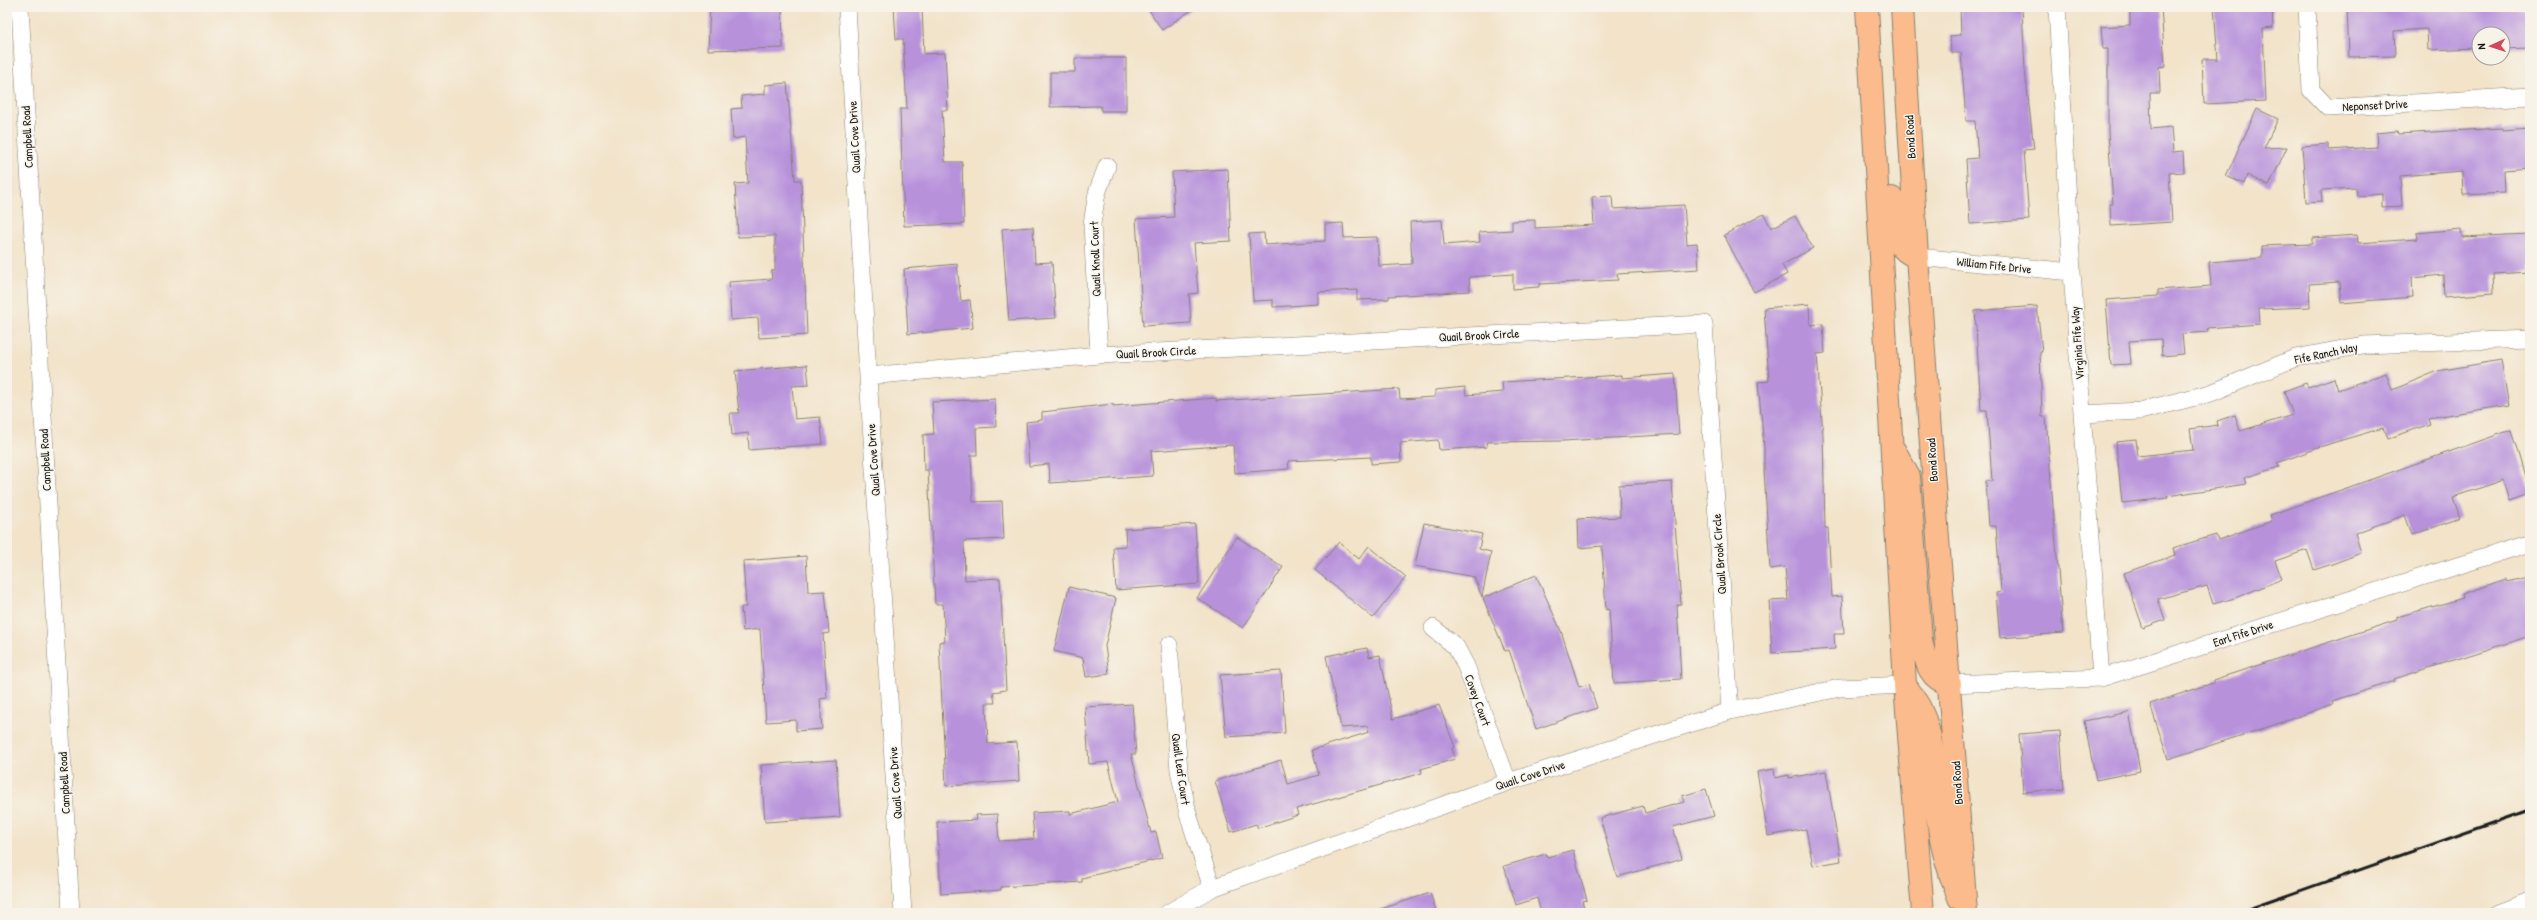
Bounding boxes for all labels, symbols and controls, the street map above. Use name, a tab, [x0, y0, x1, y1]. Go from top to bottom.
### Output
north arrow	[2471, 26, 2511, 66]
text: N	[2474, 43, 2488, 50]
street label: Neponset Drive	[2342, 95, 2408, 115]
street label: Quail Cove Drive	[844, 100, 864, 174]
street label: Campbell Road	[17, 105, 37, 168]
street label: Bond Road	[1900, 115, 1920, 159]
street label: Quail Knoll Court	[1085, 220, 1105, 297]
street label: William Fife Drive	[1956, 253, 2032, 277]
street label: Virginia Fife Way	[2066, 306, 2088, 380]
street label: Quail Brook Circle	[1438, 324, 1520, 346]
street label: Fife Ranch Way	[2292, 338, 2359, 368]
street label: Quail Brook Circle	[1115, 341, 1197, 363]
street label: Quail Cove Drive	[862, 423, 884, 497]
street label: Campbell Road	[35, 428, 55, 491]
street label: Bond Road	[1922, 437, 1942, 482]
street label: Quail Brook Circle	[1708, 513, 1730, 595]
street label: Earl Fife Drive	[2211, 615, 2275, 651]
street label: Covey Court	[1461, 672, 1495, 729]
street label: Quail Leaf Court	[1168, 732, 1195, 807]
street label: Quail Cove Drive	[884, 746, 906, 820]
street label: Campbell Road	[54, 751, 74, 814]
street label: Quail Cove Drive	[1493, 756, 1567, 794]
street label: Bond Road	[1947, 760, 1967, 805]

